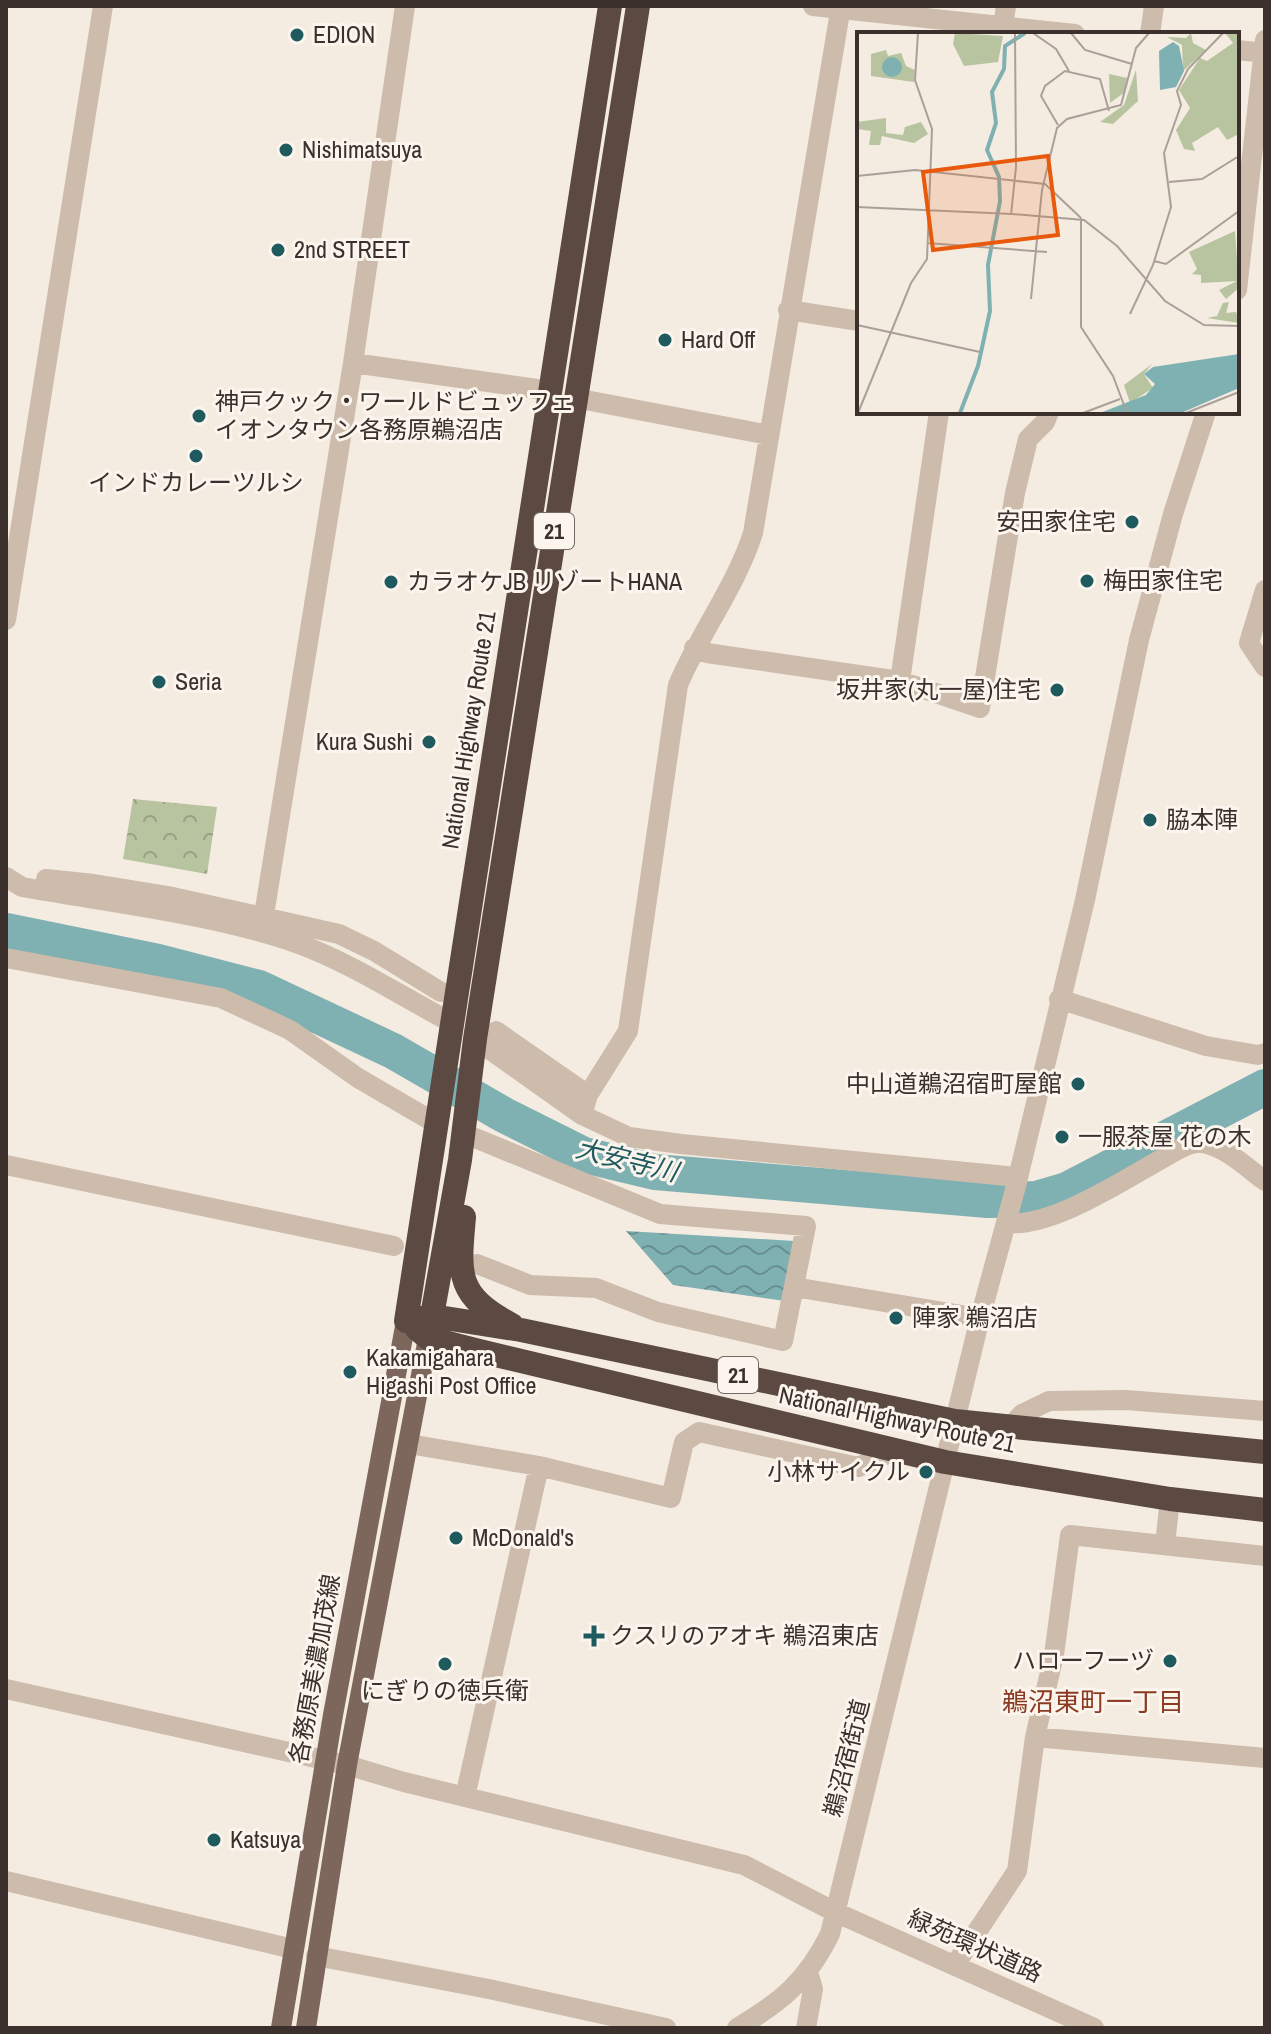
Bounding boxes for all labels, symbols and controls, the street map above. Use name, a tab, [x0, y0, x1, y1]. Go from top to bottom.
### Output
place label: EDION	[313, 18, 375, 50]
marker: EDION	[288, 26, 306, 44]
inset map	[857, 32, 1239, 414]
place label: Nishimatsuya	[302, 133, 422, 165]
marker: Nishimatsuya	[277, 141, 295, 159]
place label: 2nd STREET	[294, 233, 410, 265]
marker: 2nd STREET	[269, 241, 287, 259]
place label: Hard Off	[681, 323, 755, 355]
marker: Hard Off	[656, 331, 674, 349]
place label: 神戸クック・ワールドビュッフェ イオンタウン各務原鵜沼店	[215, 385, 575, 445]
marker: 神戸クック・ワールドビュッフェ イオンタウン各務原鵜沼店	[190, 407, 208, 425]
marker: インドカレーツルシ	[187, 447, 205, 465]
place label: インドカレーツルシ	[88, 466, 304, 498]
place label: 安田家住宅	[996, 505, 1116, 537]
road number: 21	[534, 513, 574, 549]
marker: 安田家住宅	[1123, 513, 1141, 531]
place label: 梅田家住宅	[1103, 564, 1223, 596]
place label: カラオケJB リゾートHANA	[407, 565, 683, 597]
marker: 梅田家住宅	[1078, 572, 1096, 590]
marker: カラオケJB リゾートHANA	[382, 573, 400, 591]
street label: National Highway Route 21	[433, 608, 503, 851]
place label: Seria	[175, 665, 222, 697]
marker: Seria	[150, 673, 168, 691]
place label: 坂井家(丸一屋)住宅	[836, 673, 1041, 705]
marker: 坂井家(丸一屋)住宅	[1048, 681, 1066, 699]
place label: Kura Sushi	[316, 725, 413, 757]
marker: Kura Sushi	[420, 733, 438, 751]
place label: 脇本陣	[1166, 803, 1238, 835]
marker: 脇本陣	[1141, 811, 1159, 829]
place label: 中山道鵜沼宿町屋館	[846, 1067, 1062, 1099]
marker: 中山道鵜沼宿町屋館	[1069, 1075, 1087, 1093]
place label: 一服茶屋 花の木	[1078, 1120, 1251, 1152]
marker: 一服茶屋 花の木	[1053, 1128, 1071, 1146]
water label: 大安寺川	[572, 1130, 685, 1190]
place label: 陣家 鵜沼店	[912, 1301, 1037, 1333]
marker: 陣家 鵜沼店	[887, 1309, 905, 1327]
place label: Kakamigahara Higashi Post Office	[366, 1341, 536, 1401]
road number: 21	[718, 1357, 758, 1393]
marker: Kakamigahara Higashi Post Office	[341, 1363, 359, 1381]
street label: National Highway Route 21	[776, 1378, 1018, 1460]
place label: 小林サイクル	[767, 1455, 910, 1487]
marker: 小林サイクル	[917, 1463, 935, 1481]
place label: McDonald's	[472, 1521, 574, 1553]
marker: McDonald's	[447, 1529, 465, 1547]
street label: 各務原美濃加茂線	[282, 1572, 346, 1766]
place label: クスリのアオキ 鵜沼東店	[610, 1619, 879, 1651]
marker: クスリのアオキ 鵜沼東店	[585, 1627, 603, 1645]
place label: ハローフーヅ	[1012, 1644, 1154, 1676]
marker: ハローフーヅ	[1161, 1652, 1179, 1670]
marker: にぎりの徳兵衛	[436, 1655, 454, 1673]
place label: にぎりの徳兵衛	[361, 1674, 529, 1706]
district label: 鵜沼東町一丁目	[1002, 1684, 1184, 1719]
street label: 鵜沼宿街道	[816, 1696, 876, 1820]
place label: Katsuya	[230, 1823, 301, 1855]
marker: Katsuya	[205, 1831, 223, 1849]
street label: 緑苑環状道路	[903, 1901, 1048, 1989]

